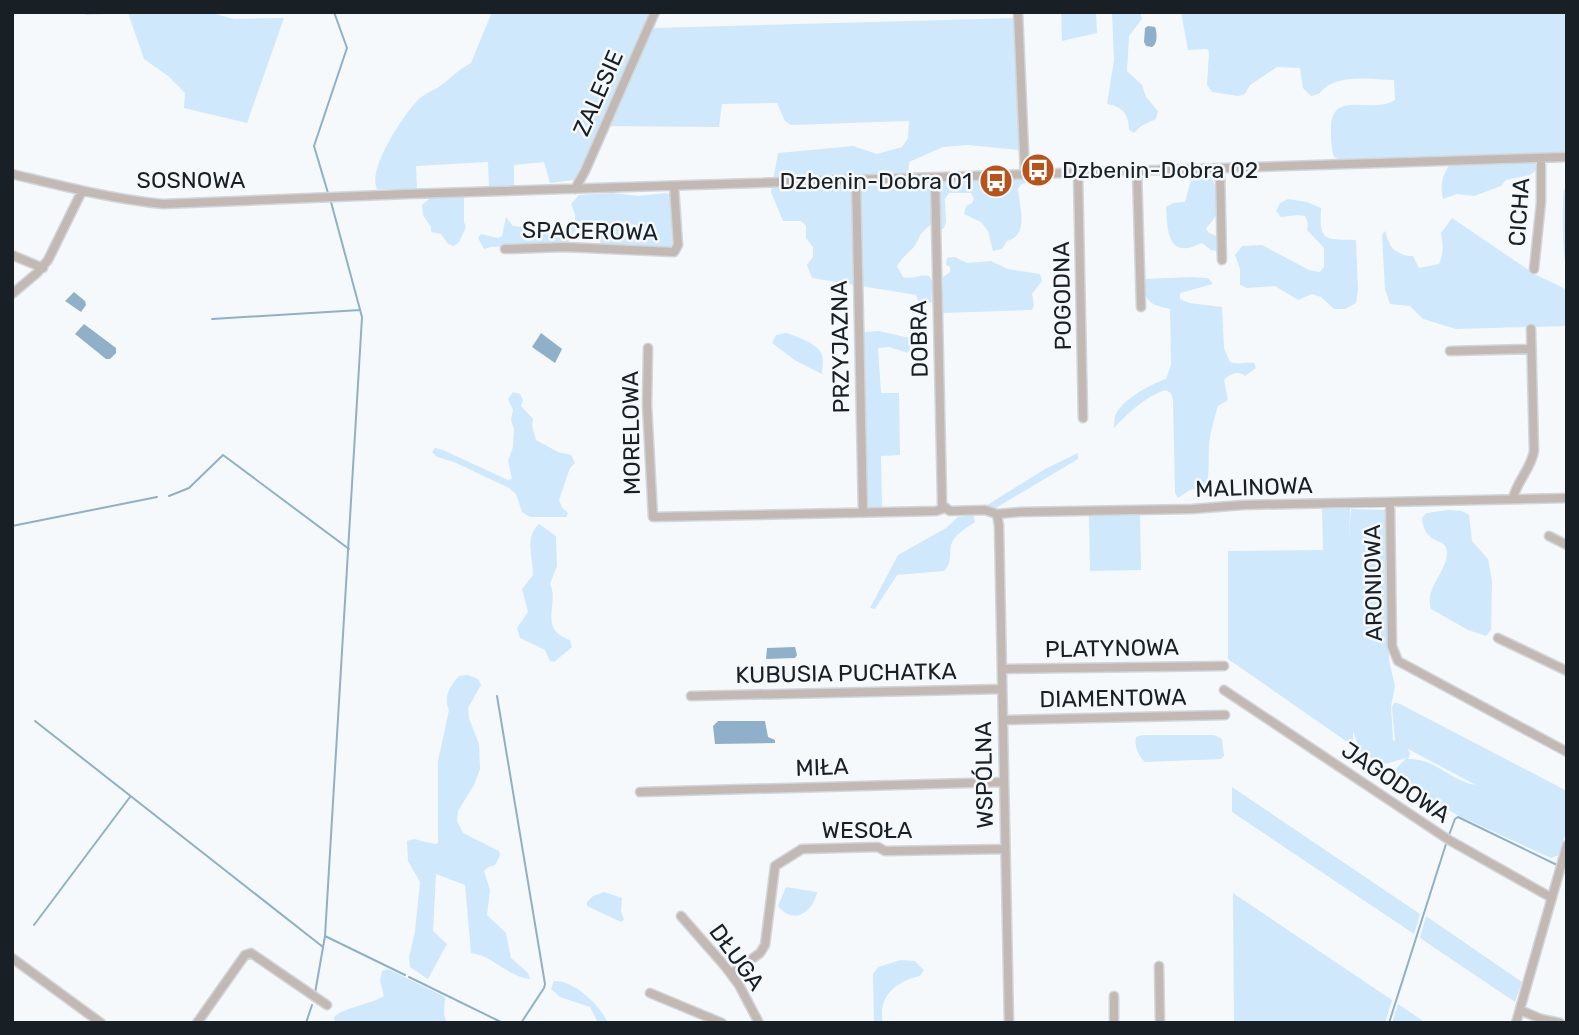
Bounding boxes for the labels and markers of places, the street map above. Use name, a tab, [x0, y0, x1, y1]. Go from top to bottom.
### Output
bus stop icon: Dzbenin-Dobra 02	[1019, 151, 1057, 189]
place label: Dzbenin-Dobra 02	[1062, 156, 1258, 184]
bus stop icon: Dzbenin-Dobra 01	[977, 162, 1015, 200]
place label: Dzbenin-Dobra 01	[779, 167, 972, 195]

